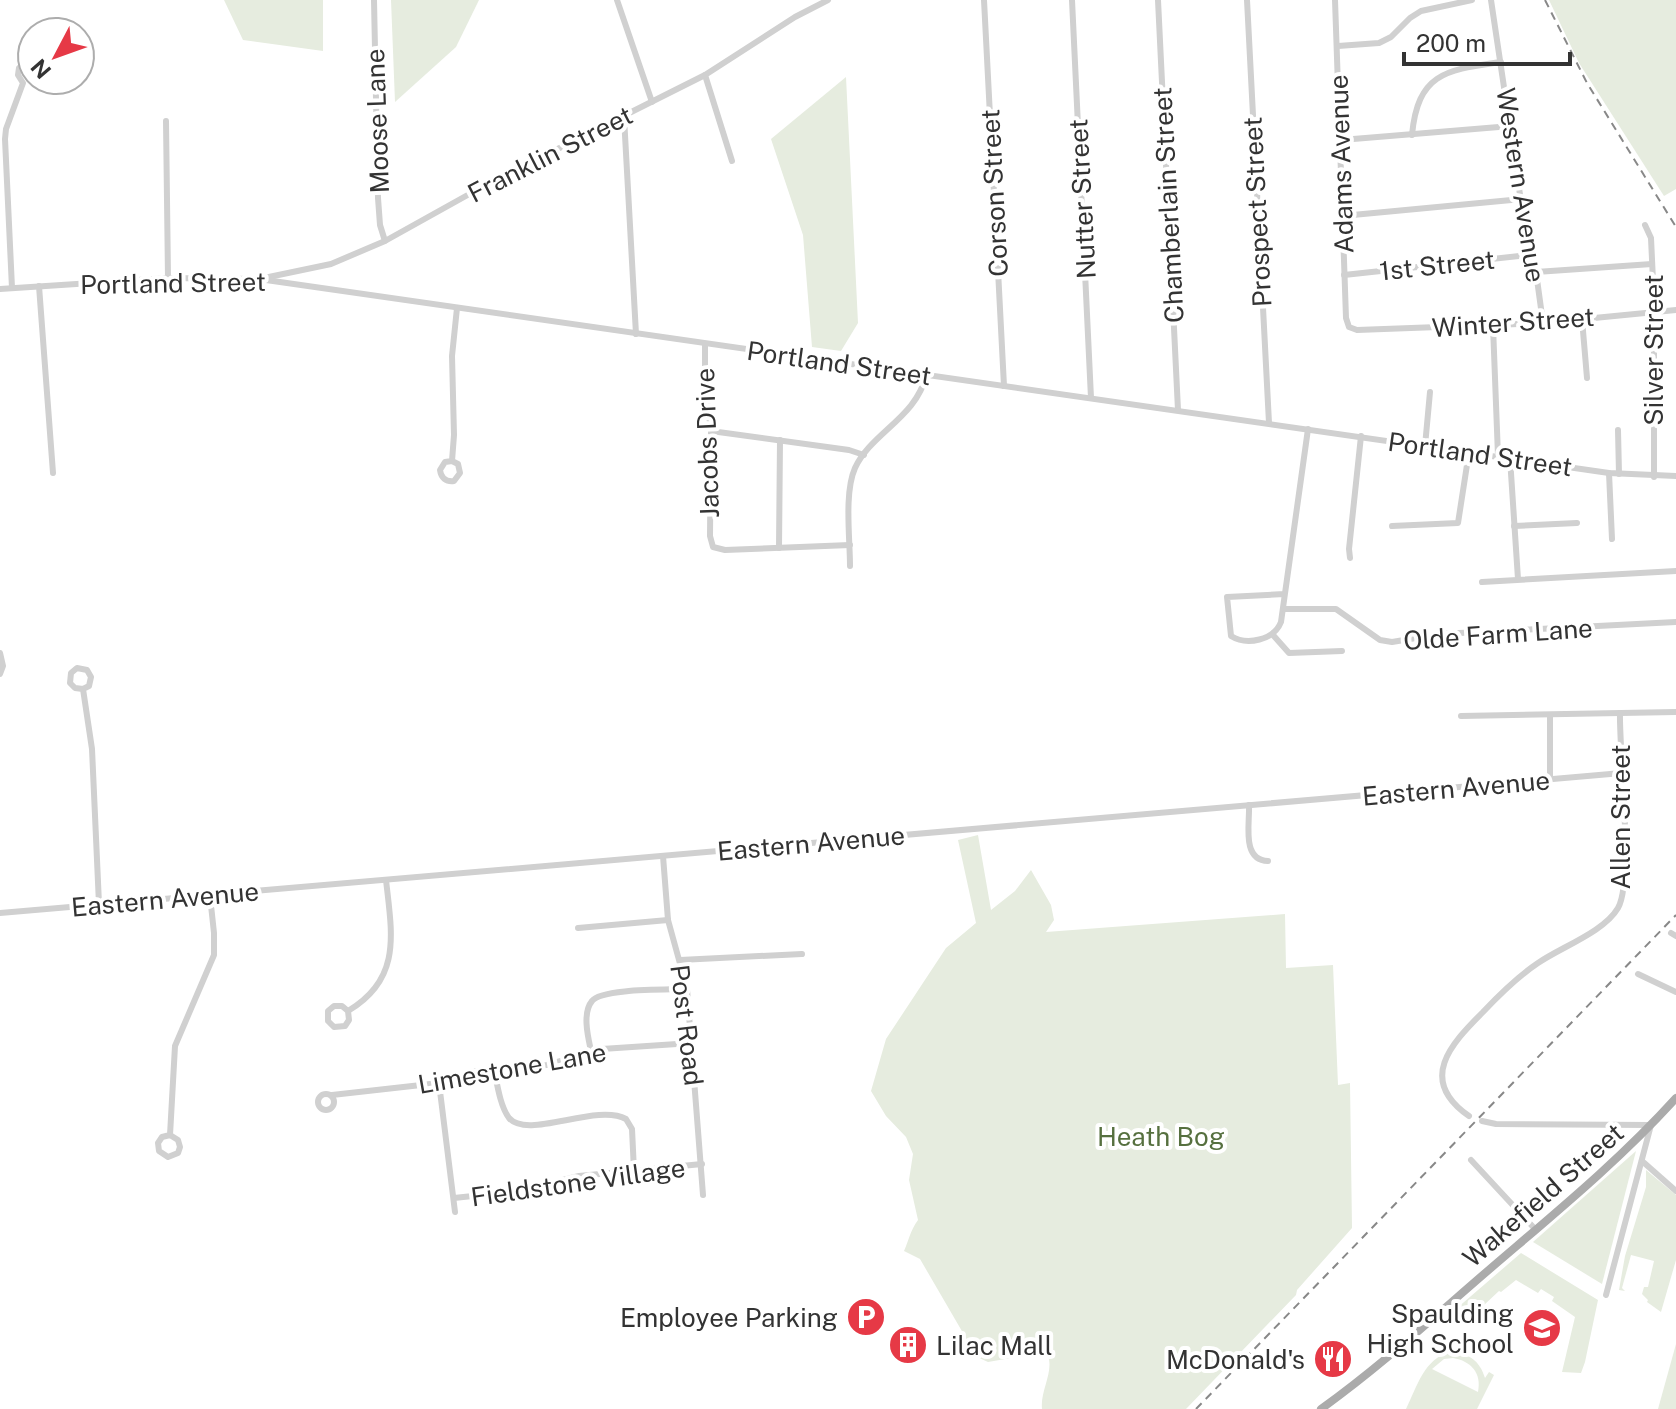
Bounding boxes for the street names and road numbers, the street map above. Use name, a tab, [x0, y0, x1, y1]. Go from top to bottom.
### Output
street label: Moose Lane	[359, 48, 395, 194]
street label: Adams Avenue	[1322, 74, 1360, 254]
street label: Chamberlain Street	[1146, 86, 1190, 324]
street label: Western Avenue	[1490, 86, 1552, 284]
street label: Franklin Street	[462, 99, 638, 209]
street label: Corson Street	[974, 108, 1014, 278]
street label: Prospect Street	[1237, 116, 1277, 308]
street label: Nutter Street	[1062, 118, 1102, 280]
street label: 1st Street	[1378, 244, 1496, 286]
street label: Portland Street	[80, 266, 266, 300]
street label: Silver Street	[1638, 274, 1669, 426]
street label: Winter Street	[1431, 301, 1595, 343]
street label: Portland Street	[745, 335, 933, 391]
street label: Jacobs Drive	[689, 367, 725, 519]
street label: Portland Street	[1386, 426, 1574, 482]
street label: Olde Farm Lane	[1402, 612, 1594, 656]
street label: Allen Street	[1605, 744, 1636, 890]
street label: Eastern Avenue	[1361, 764, 1551, 812]
street label: Eastern Avenue	[716, 819, 906, 867]
street label: Eastern Avenue	[70, 875, 260, 923]
street label: Post Road	[664, 963, 710, 1087]
street label: Limestone Lane	[415, 1036, 609, 1100]
street label: Wakefield Street	[1456, 1117, 1630, 1273]
street label: Fieldstone Village	[469, 1152, 687, 1212]

